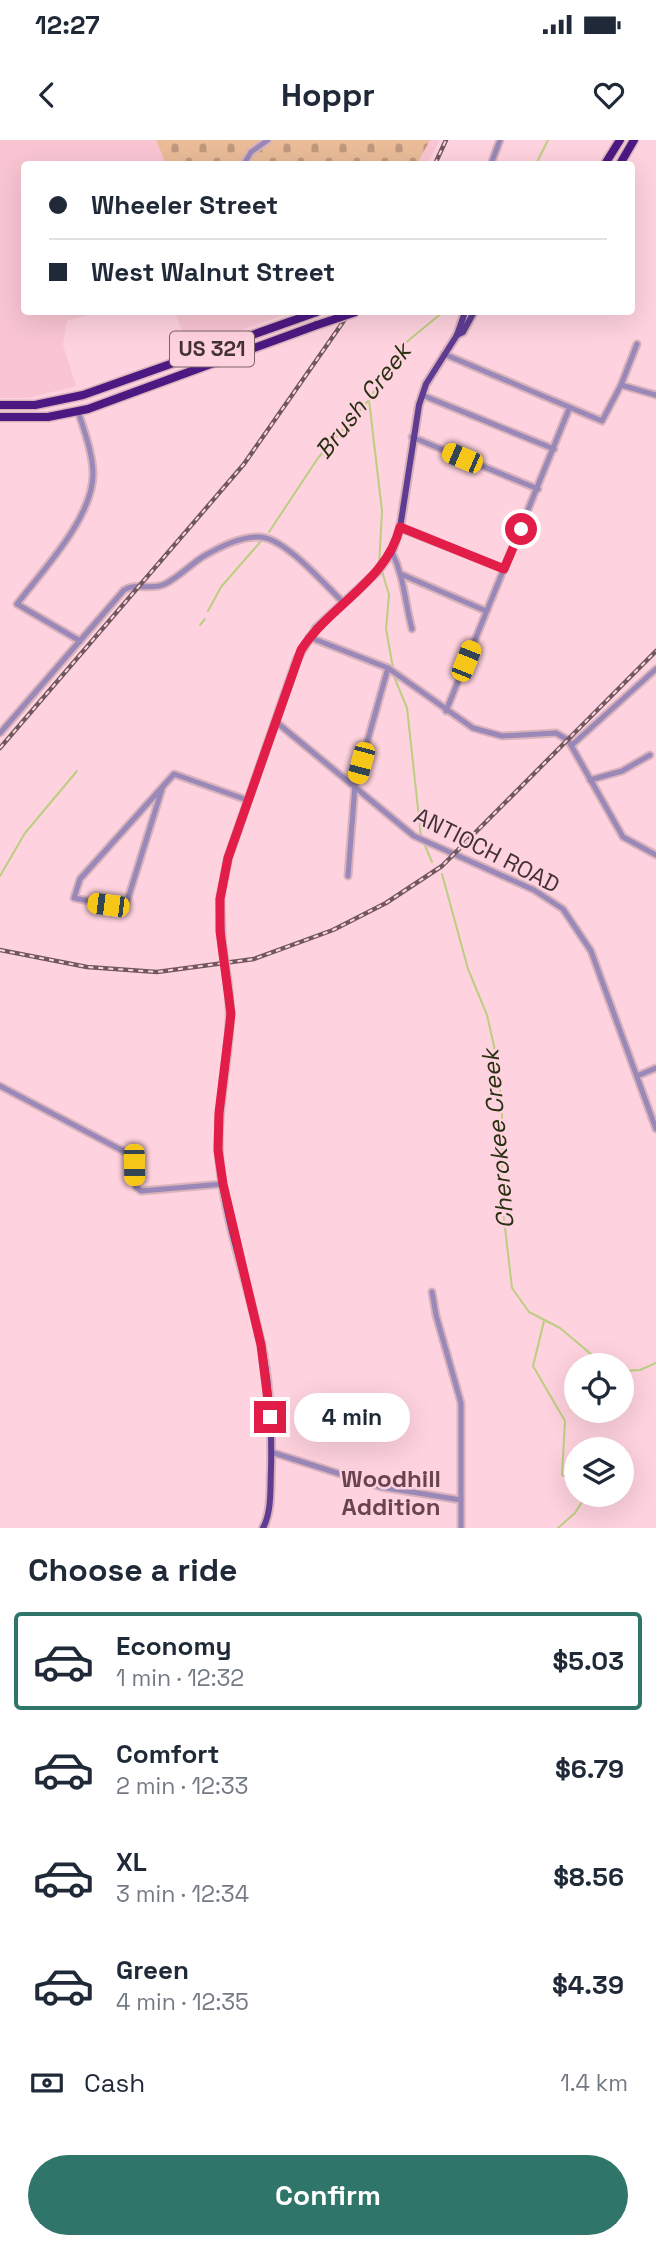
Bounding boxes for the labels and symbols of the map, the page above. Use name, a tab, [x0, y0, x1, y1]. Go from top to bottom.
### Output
road number: US 321	[170, 332, 254, 367]
water label: Brush Creek	[308, 334, 419, 465]
car	[439, 440, 486, 476]
route start	[505, 513, 537, 545]
car	[449, 638, 484, 684]
car	[346, 740, 377, 786]
street label: ANTIOCH ROAD	[409, 800, 565, 900]
car	[86, 892, 131, 918]
water label: Cherokee Creek	[474, 1045, 521, 1230]
car	[124, 1144, 145, 1186]
callout: 4 min	[294, 1392, 410, 1442]
route end	[254, 1401, 286, 1433]
district label: Woodhill Addition	[341, 1463, 441, 1522]

